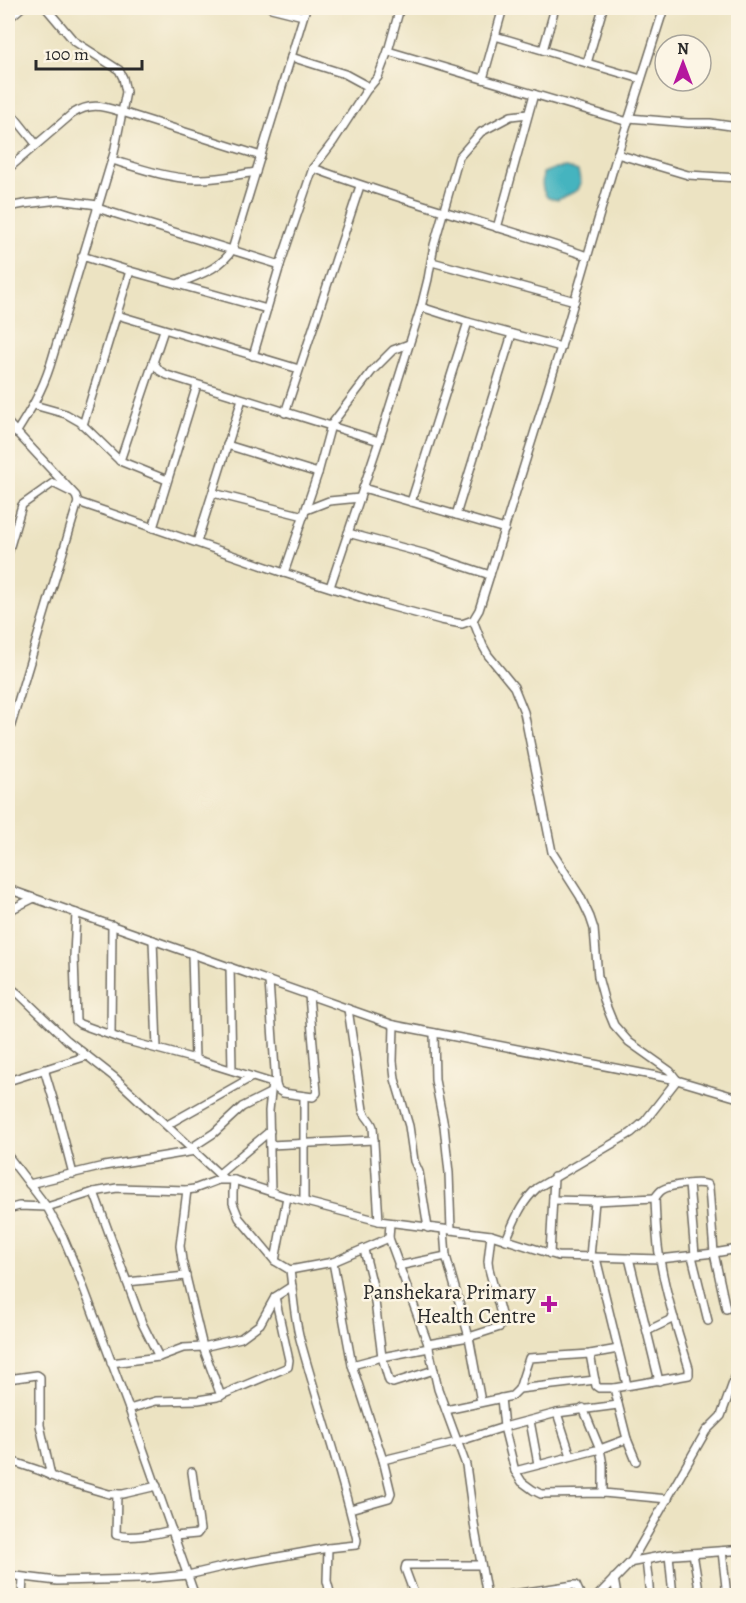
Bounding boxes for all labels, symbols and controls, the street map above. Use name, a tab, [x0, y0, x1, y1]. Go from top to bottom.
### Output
scale bar	[36, 33, 142, 71]
north arrow	[653, 33, 713, 93]
text: N	[677, 38, 689, 60]
text: 100 m	[45, 42, 89, 66]
place label: Panshekara Primary Health Centre	[363, 1278, 537, 1330]
marker: Panshekara Primary Health Centre	[540, 1295, 558, 1313]

